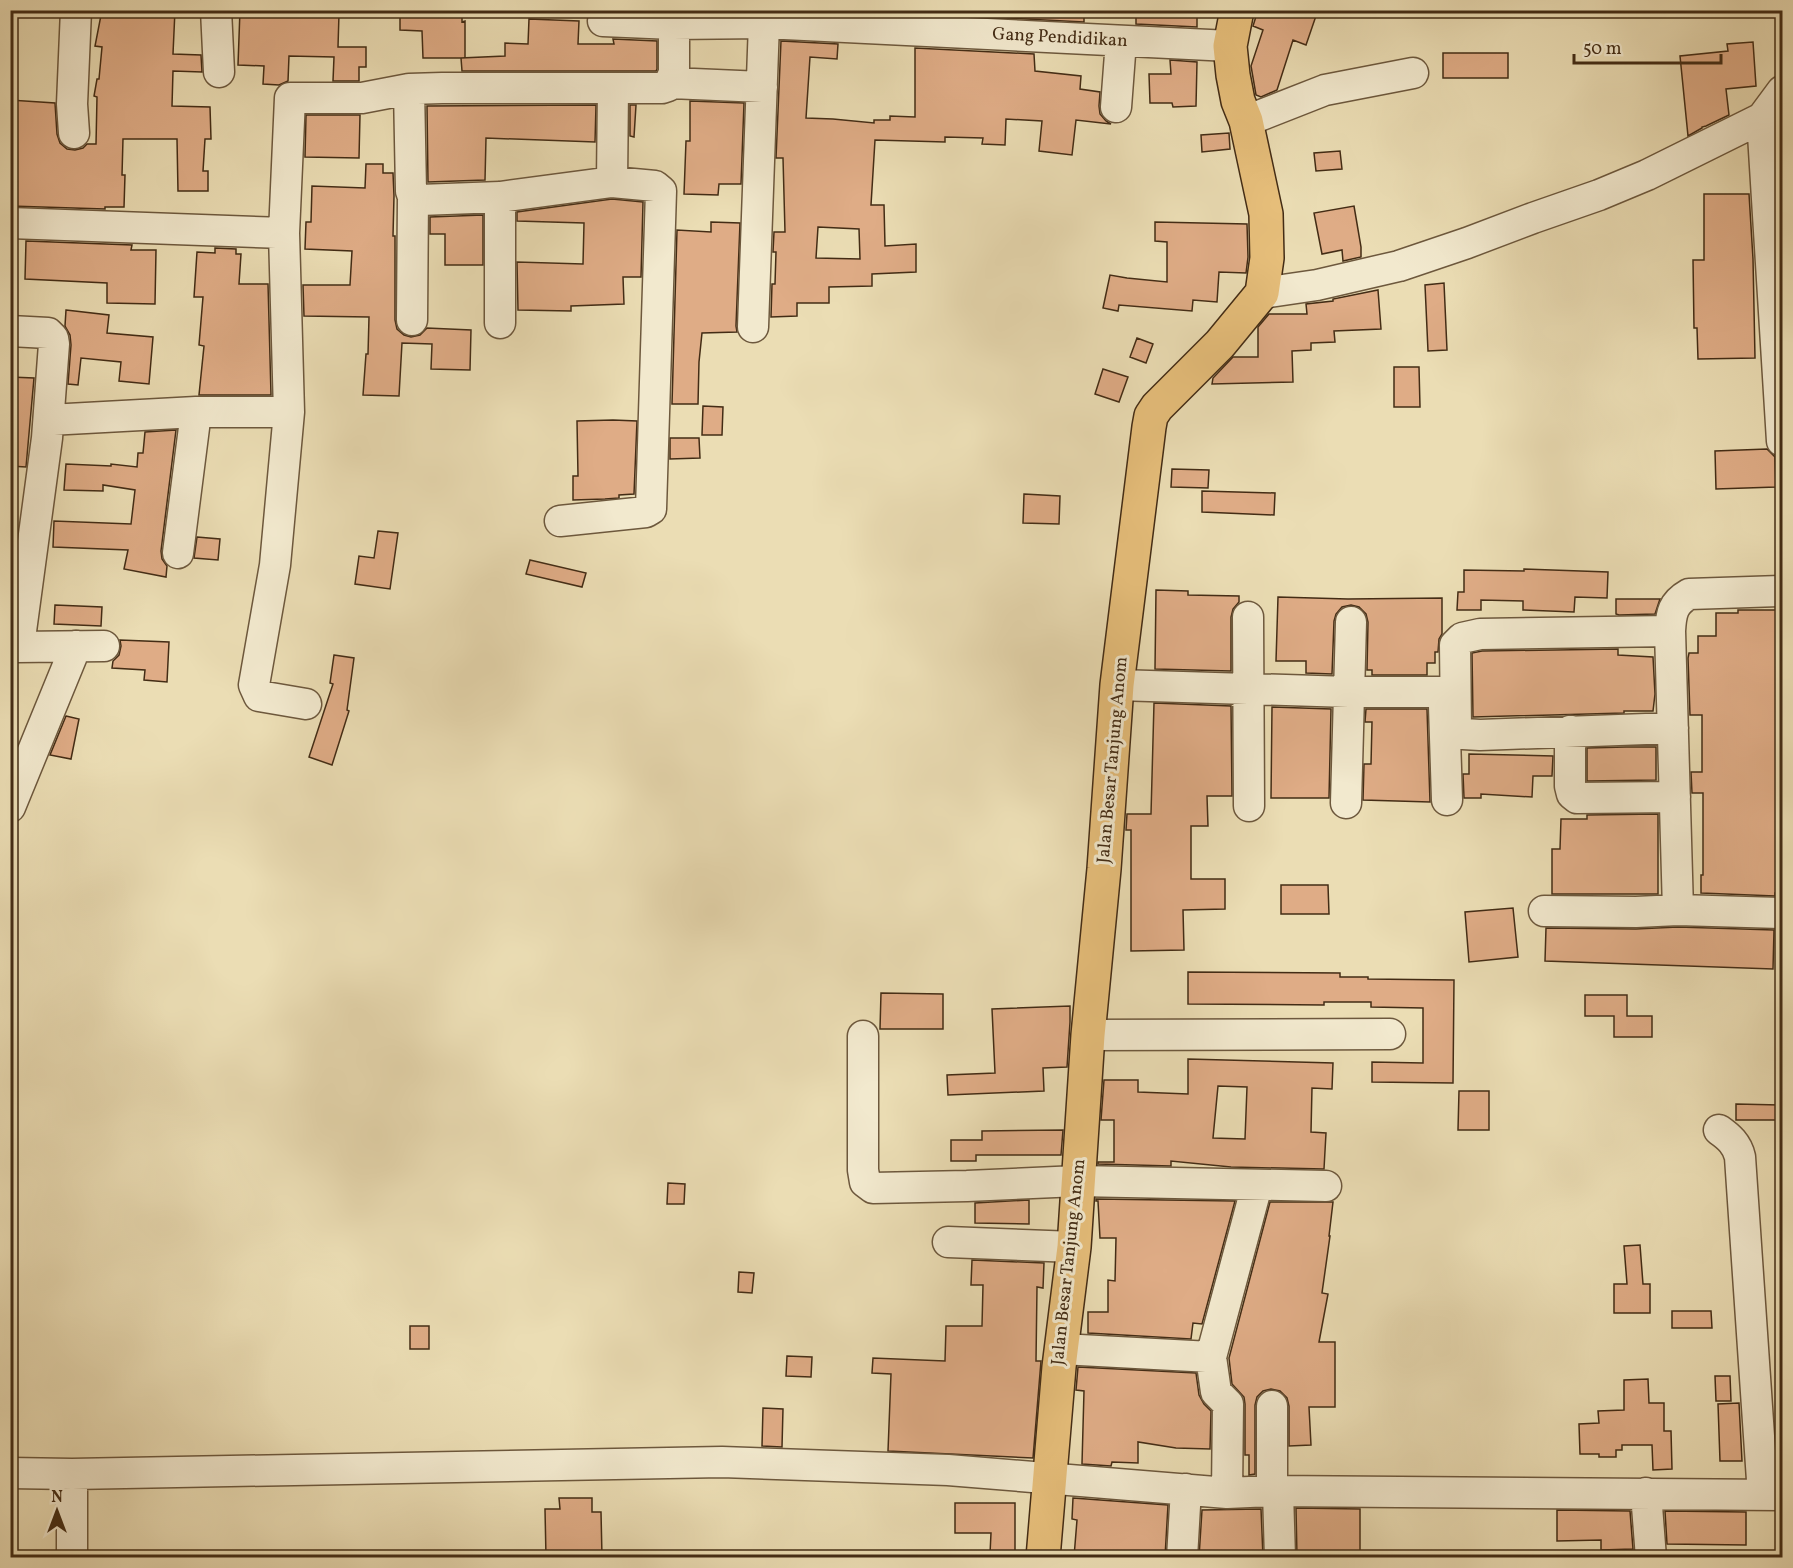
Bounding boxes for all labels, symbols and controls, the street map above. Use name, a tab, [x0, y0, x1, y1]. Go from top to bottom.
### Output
street label: Gang Pendidikan	[992, 22, 1129, 54]
scale bar	[1574, 27, 1721, 65]
text: 50 m	[1583, 37, 1622, 62]
street label: Jalan Besar Tanjung Anom	[1092, 656, 1134, 864]
street label: Jalan Besar Tanjung Anom	[1046, 1157, 1092, 1366]
north arrow	[27, 1481, 87, 1541]
text: N	[51, 1487, 63, 1509]

